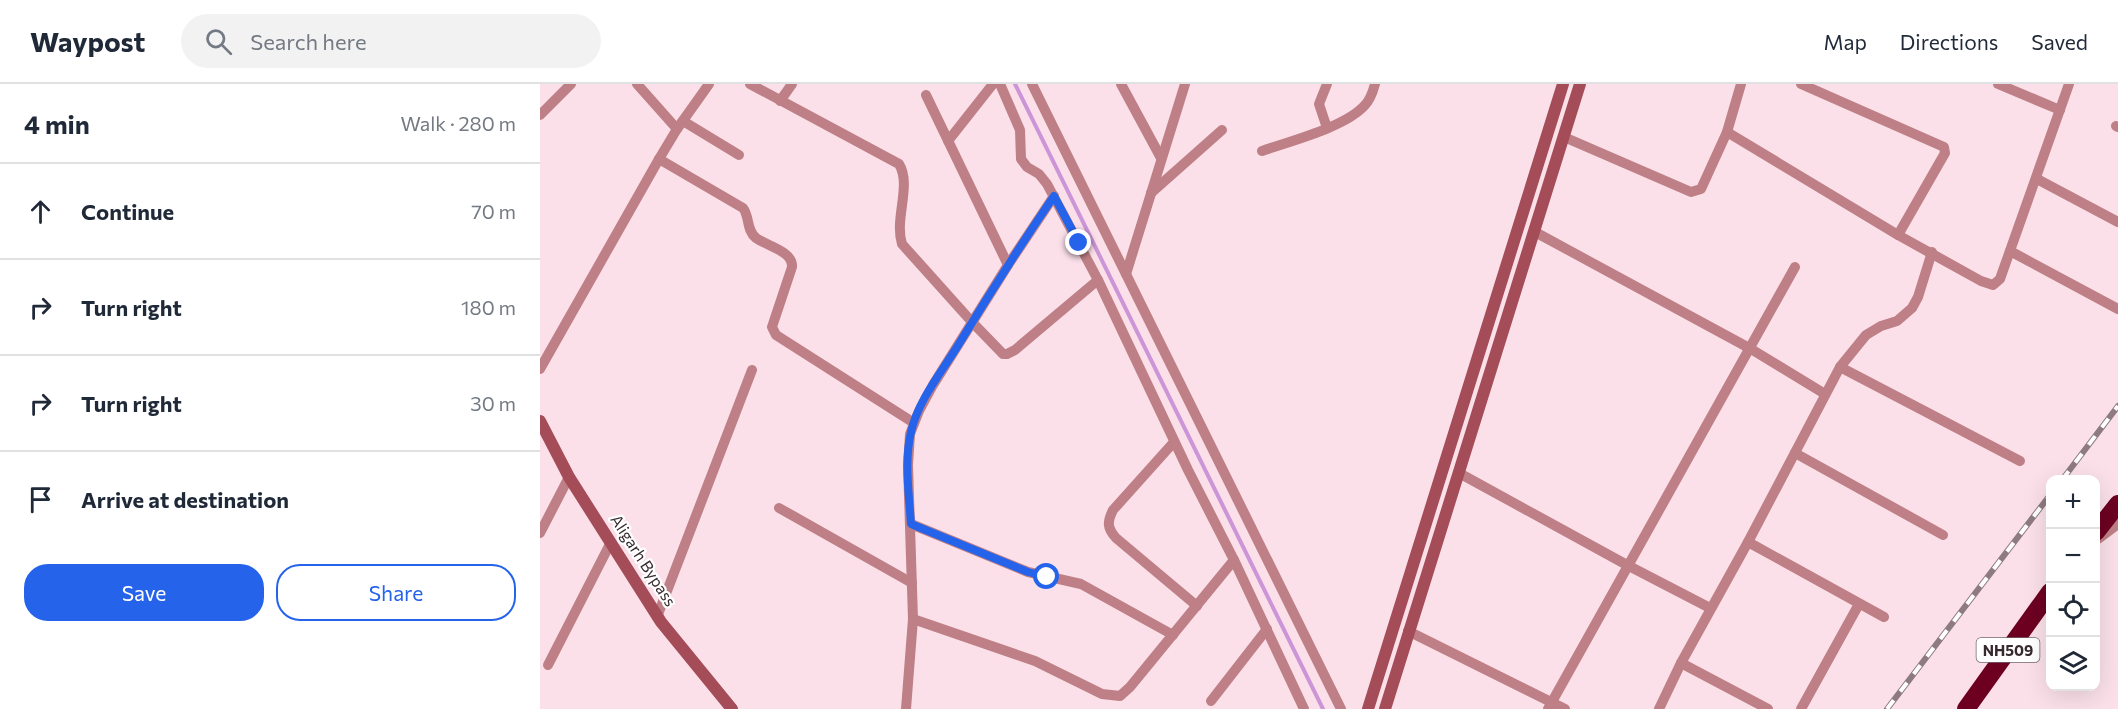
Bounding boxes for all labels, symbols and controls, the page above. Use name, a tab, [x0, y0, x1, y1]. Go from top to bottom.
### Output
search box	[181, 14, 601, 68]
text: Waypost	[30, 24, 145, 58]
icon: search	[202, 25, 235, 58]
text: Search here	[250, 28, 367, 55]
text: Map	[1824, 29, 1867, 54]
text: Directions	[1900, 29, 1998, 54]
text: Saved	[2031, 29, 2088, 54]
text: 4 min	[24, 108, 90, 139]
text: Walk · 280 m	[400, 111, 516, 135]
icon: ahead	[24, 195, 57, 228]
text: Continue	[81, 198, 174, 225]
text: 70 m	[471, 199, 516, 223]
route end	[1065, 229, 1091, 255]
icon: right	[24, 291, 57, 324]
text: Turn right	[81, 294, 182, 321]
text: 180 m	[461, 295, 516, 319]
icon: right	[24, 387, 57, 420]
text: Turn right	[81, 390, 182, 417]
text: 30 m	[470, 391, 516, 415]
map controls	[2046, 475, 2100, 691]
button: +	[2046, 475, 2100, 529]
icon: arrive	[24, 483, 57, 516]
text: Arrive at destination	[81, 486, 289, 513]
street label: Aligarh Bypass	[607, 511, 681, 609]
button: −	[2046, 529, 2100, 583]
route start	[1033, 563, 1059, 589]
button: Save	[24, 564, 264, 621]
button: Share	[276, 564, 516, 621]
button: locate	[2046, 583, 2100, 637]
button: layers	[2046, 637, 2100, 691]
road number: NH509	[1976, 638, 2040, 662]

